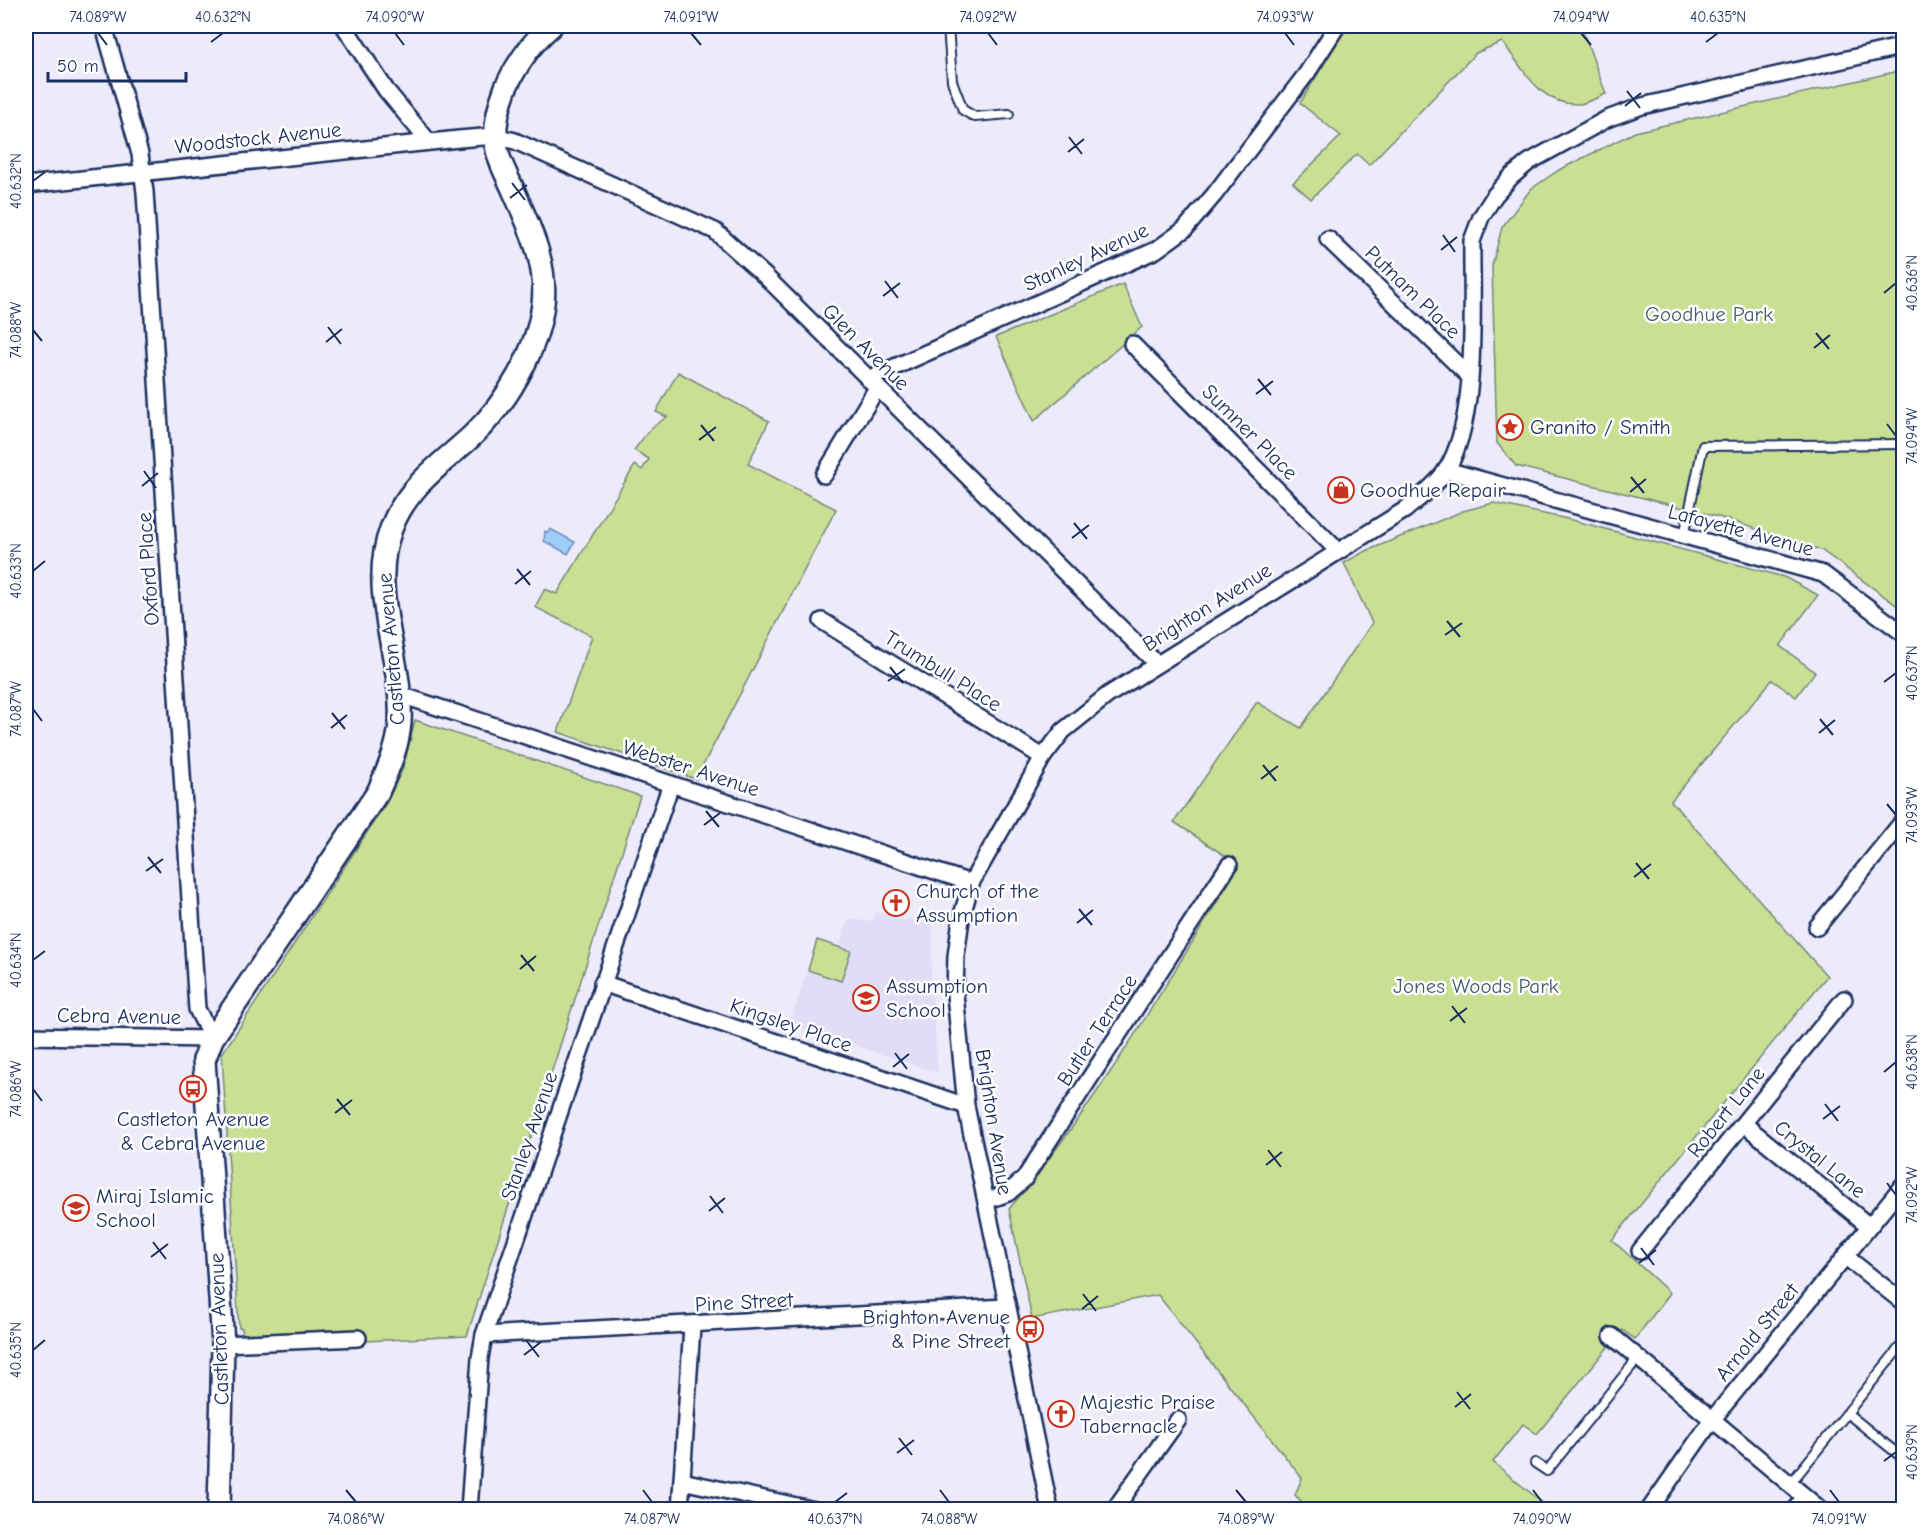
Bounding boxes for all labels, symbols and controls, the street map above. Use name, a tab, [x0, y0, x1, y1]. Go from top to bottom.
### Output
text: 74.089°W	[70, 8, 127, 26]
text: 40.632°N	[195, 8, 251, 26]
text: 74.090°W	[366, 8, 424, 26]
text: 74.091°W	[663, 8, 719, 26]
text: 74.092°W	[959, 8, 1017, 26]
text: 74.093°W	[1257, 8, 1313, 26]
text: 74.094°W	[1553, 8, 1609, 26]
text: 40.635°N	[1690, 8, 1746, 26]
scale bar	[48, 45, 186, 83]
text: 50 m	[57, 56, 99, 77]
street label: Woodstock Avenue	[174, 117, 342, 159]
text: 40.632°N	[7, 153, 25, 209]
street label: Stanley Avenue	[1020, 218, 1152, 296]
street label: Putnam Place	[1360, 241, 1466, 343]
text: 40.636°N	[1903, 255, 1921, 311]
street label: Glen Avenue	[818, 299, 914, 395]
text: 74.088°W	[7, 302, 25, 358]
park label: Goodhue Park	[1645, 302, 1773, 326]
street label: Sumner Place	[1197, 379, 1303, 485]
text: 74.094°W	[1903, 408, 1921, 464]
place icon: Granito / Smith	[1495, 412, 1525, 442]
place label: Granito / Smith	[1530, 415, 1671, 439]
shop icon: Goodhue Repair	[1326, 475, 1356, 505]
place label: Goodhue Repair	[1360, 478, 1506, 502]
street label: Lafayette Avenue	[1666, 499, 1816, 561]
street label: Oxford Place	[132, 511, 164, 627]
text: 40.633°N	[7, 543, 25, 599]
street label: Brighton Avenue	[1138, 558, 1276, 656]
street label: Castleton Avenue	[372, 572, 410, 726]
street label: Trumbull Place	[880, 625, 1006, 717]
text: 40.637°N	[1903, 645, 1921, 701]
text: 74.087°W	[7, 681, 25, 737]
street label: Webster Avenue	[620, 735, 762, 801]
text: 74.093°W	[1903, 787, 1921, 843]
place label: Church of the Assumption	[916, 879, 1039, 927]
church icon: Church of the Assumption	[881, 888, 911, 918]
text: 40.634°N	[7, 932, 25, 988]
street label: Butler Terrace	[1052, 970, 1142, 1090]
place label: Assumption School	[886, 974, 988, 1022]
park label: Jones Woods Park	[1393, 974, 1559, 998]
school or university icon: Assumption School	[851, 983, 881, 1013]
street label: Kingsley Place	[727, 993, 855, 1057]
street label: Cebra Avenue	[57, 1003, 181, 1029]
text: 40.638°N	[1903, 1034, 1921, 1090]
street label: Brighton Avenue	[971, 1047, 1017, 1197]
text: 74.086°W	[7, 1060, 25, 1118]
street label: Robert Lane	[1682, 1062, 1770, 1162]
street label: Stanley Avenue	[496, 1068, 562, 1204]
bus stop icon: Castleton Avenue & Cebra Avenue	[178, 1074, 208, 1104]
place label: Castleton Avenue & Cebra Avenue	[117, 1107, 269, 1155]
street label: Crystal Lane	[1770, 1115, 1870, 1203]
text: 74.092°W	[1903, 1166, 1921, 1224]
place label: Miraj Islamic School	[96, 1184, 214, 1232]
school or university icon: Miraj Islamic School	[61, 1193, 91, 1223]
street label: Castleton Avenue	[204, 1252, 234, 1406]
street label: Arnold Street	[1710, 1278, 1804, 1386]
street label: Pine Street	[694, 1287, 795, 1317]
place label: Brighton Avenue & Pine Street	[862, 1305, 1011, 1353]
bus stop icon: Brighton Avenue & Pine Street	[1015, 1314, 1045, 1344]
text: 40.635°N	[7, 1322, 25, 1378]
place label: Majestic Praise Tabernacle	[1080, 1390, 1215, 1438]
church icon: Majestic Praise Tabernacle	[1046, 1399, 1076, 1429]
text: 40.639°N	[1903, 1424, 1921, 1480]
text: 74.086°W	[327, 1510, 385, 1528]
text: 74.087°W	[624, 1510, 680, 1528]
text: 40.637°N	[807, 1510, 863, 1528]
text: 74.088°W	[921, 1510, 977, 1528]
text: 74.089°W	[1218, 1510, 1275, 1528]
text: 74.090°W	[1513, 1510, 1571, 1528]
text: 74.091°W	[1811, 1510, 1867, 1528]

